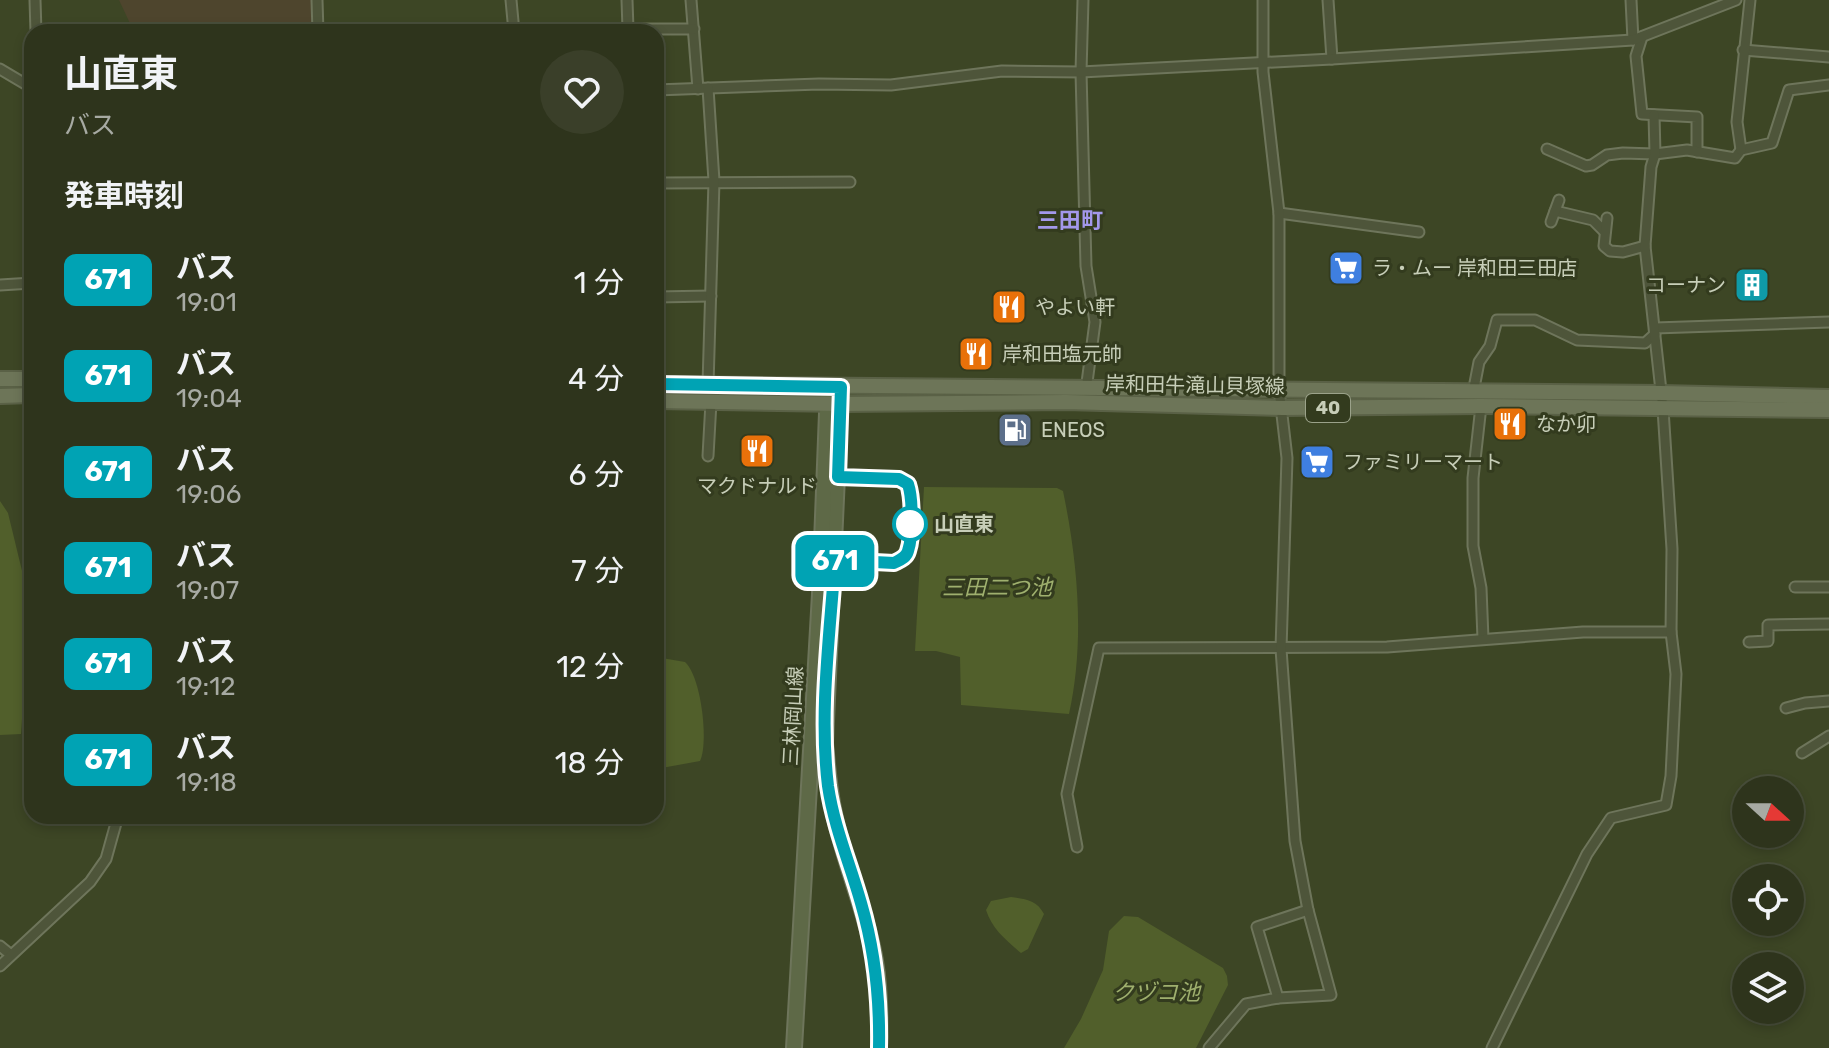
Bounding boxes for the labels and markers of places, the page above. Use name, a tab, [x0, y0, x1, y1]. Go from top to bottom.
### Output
supermarket icon: ラ・ムー 岸和田三田店	[1327, 249, 1365, 287]
place label: ラ・ムー 岸和田三田店	[1372, 256, 1577, 280]
building icon: コーナン	[1733, 266, 1771, 304]
place label: コーナン	[1646, 273, 1726, 297]
restaurant icon: やよい軒	[990, 288, 1028, 326]
place label: やよい軒	[1035, 295, 1115, 319]
restaurant icon: 岸和田塩元帥	[957, 335, 995, 373]
place label: 岸和田塩元帥	[1002, 342, 1122, 366]
restaurant icon: なか卯	[1491, 405, 1529, 443]
fuel station icon: ENEOS	[996, 411, 1034, 449]
place label: なか卯	[1536, 412, 1596, 436]
place label: ENEOS	[1041, 418, 1105, 442]
restaurant icon: マクドナルド	[738, 432, 776, 470]
supermarket icon: ファミリーマート	[1298, 443, 1336, 481]
place label: ファミリーマート	[1343, 450, 1503, 474]
place label: マクドナルド	[697, 474, 817, 498]
marker: 山直東	[893, 507, 927, 541]
place label: 山直東	[934, 512, 994, 536]

